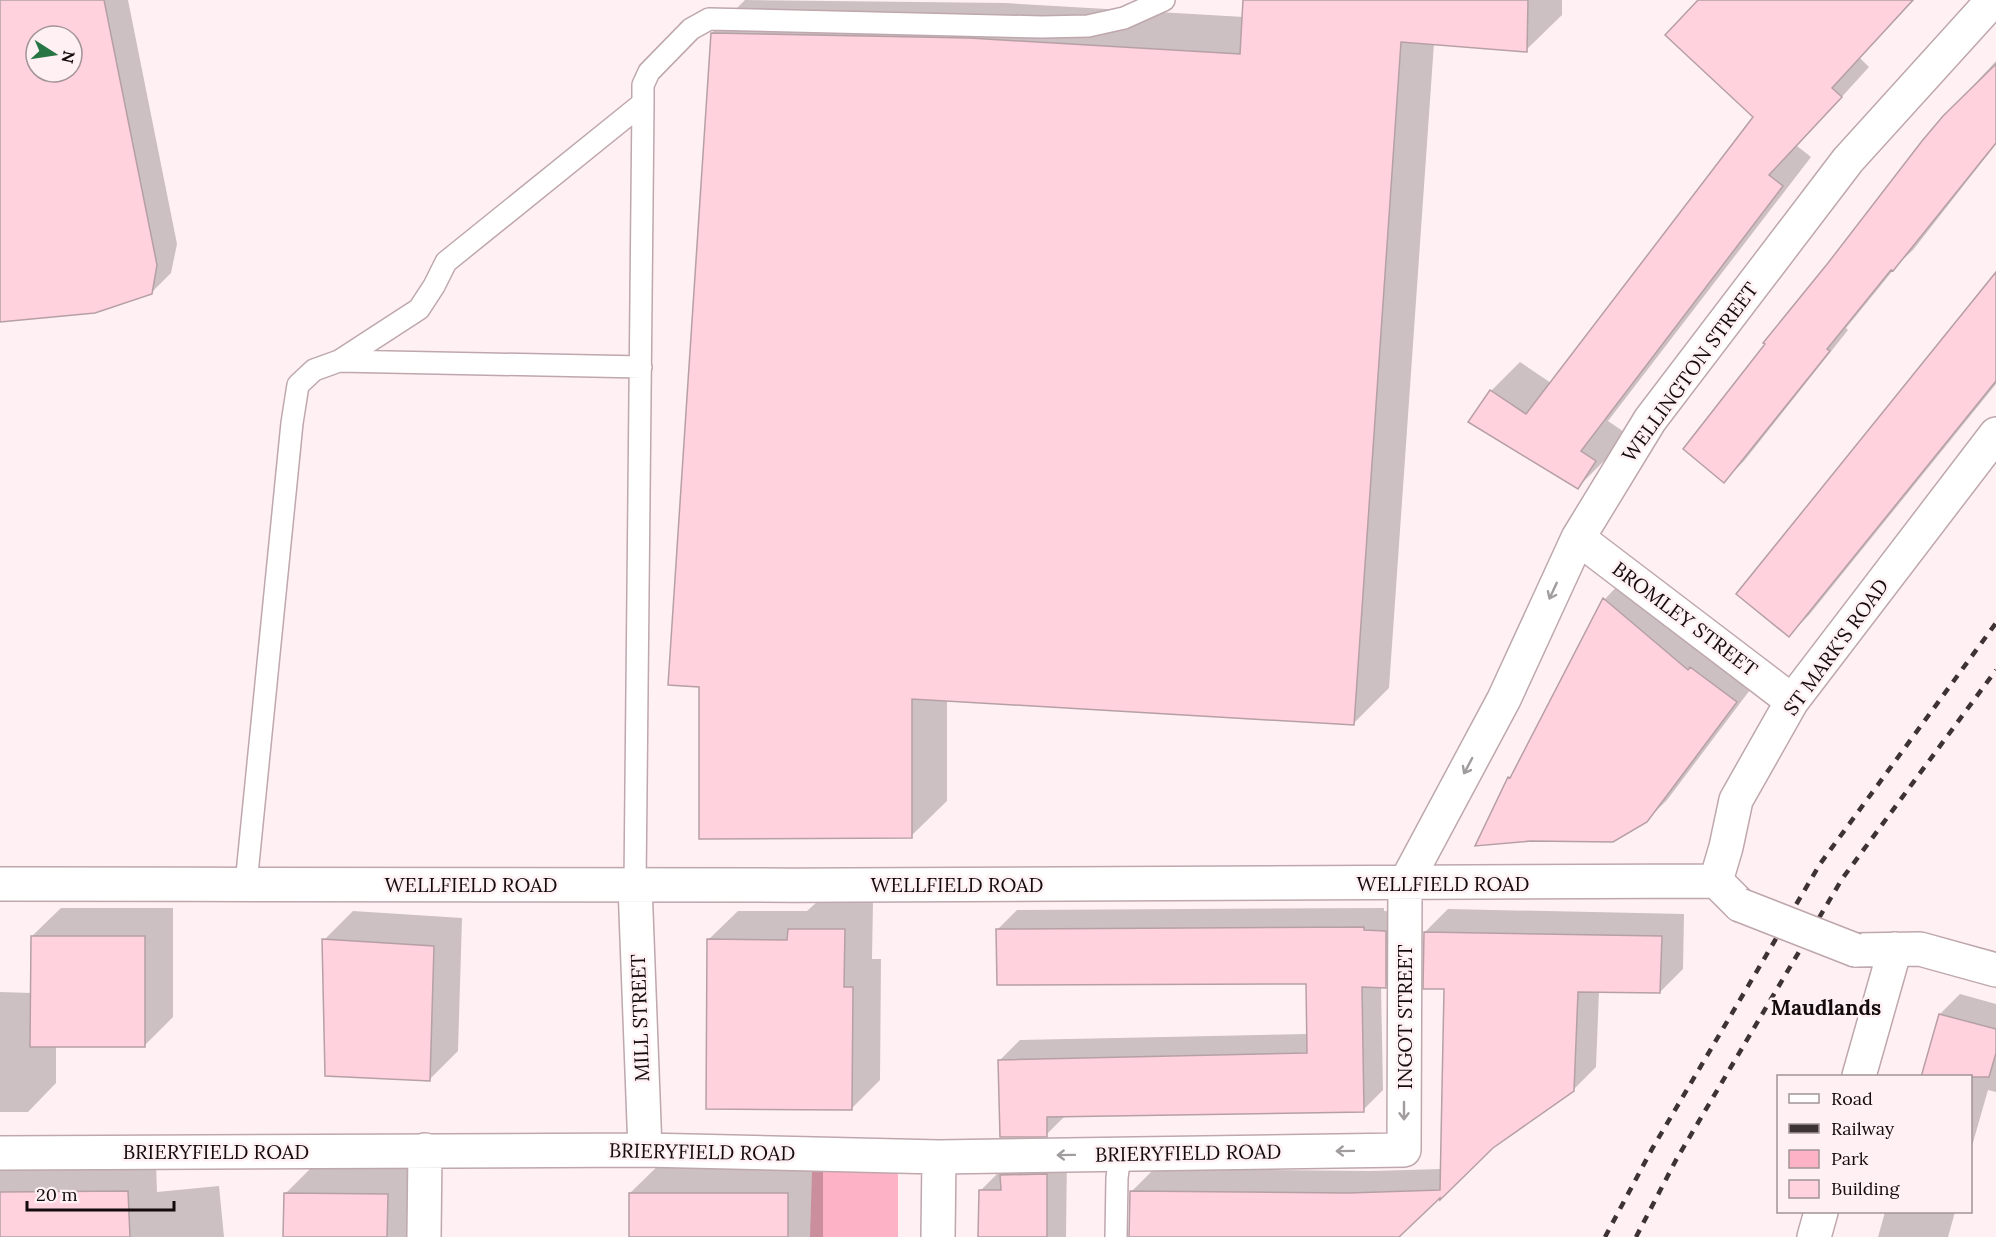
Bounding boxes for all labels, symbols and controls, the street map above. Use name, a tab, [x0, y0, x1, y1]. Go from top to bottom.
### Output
north arrow	[24, 24, 84, 84]
text: N	[58, 49, 80, 65]
street label: WELLINGTON STREET	[1616, 277, 1763, 466]
street label: BROMLEY STREET	[1608, 556, 1763, 681]
street label: ST MARK'S ROAD	[1778, 573, 1894, 720]
one-way arrow	[1547, 581, 1559, 599]
one-way arrow	[1462, 757, 1474, 774]
street label: WELLFIELD ROAD	[1357, 871, 1529, 896]
street label: WELLFIELD ROAD	[385, 872, 557, 897]
street label: WELLFIELD ROAD	[871, 872, 1043, 897]
street label: INGOT STREET	[1392, 944, 1417, 1089]
street label: MILL STREET	[625, 954, 654, 1082]
district label: Maudlands	[1771, 994, 1881, 1021]
legend	[1777, 1075, 1972, 1213]
text: Road	[1831, 1087, 1873, 1110]
one-way arrow	[1398, 1100, 1410, 1120]
text: Railway	[1831, 1117, 1895, 1140]
street label: BRIERYFIELD ROAD	[609, 1137, 795, 1166]
street label: BRIERYFIELD ROAD	[1095, 1138, 1281, 1167]
street label: BRIERYFIELD ROAD	[123, 1139, 309, 1164]
one-way arrow	[1336, 1145, 1356, 1157]
text: Park	[1831, 1147, 1869, 1170]
one-way arrow	[1057, 1149, 1077, 1161]
scale bar	[27, 1174, 174, 1212]
text: Building	[1831, 1177, 1901, 1200]
text: 20 m	[36, 1183, 78, 1206]

